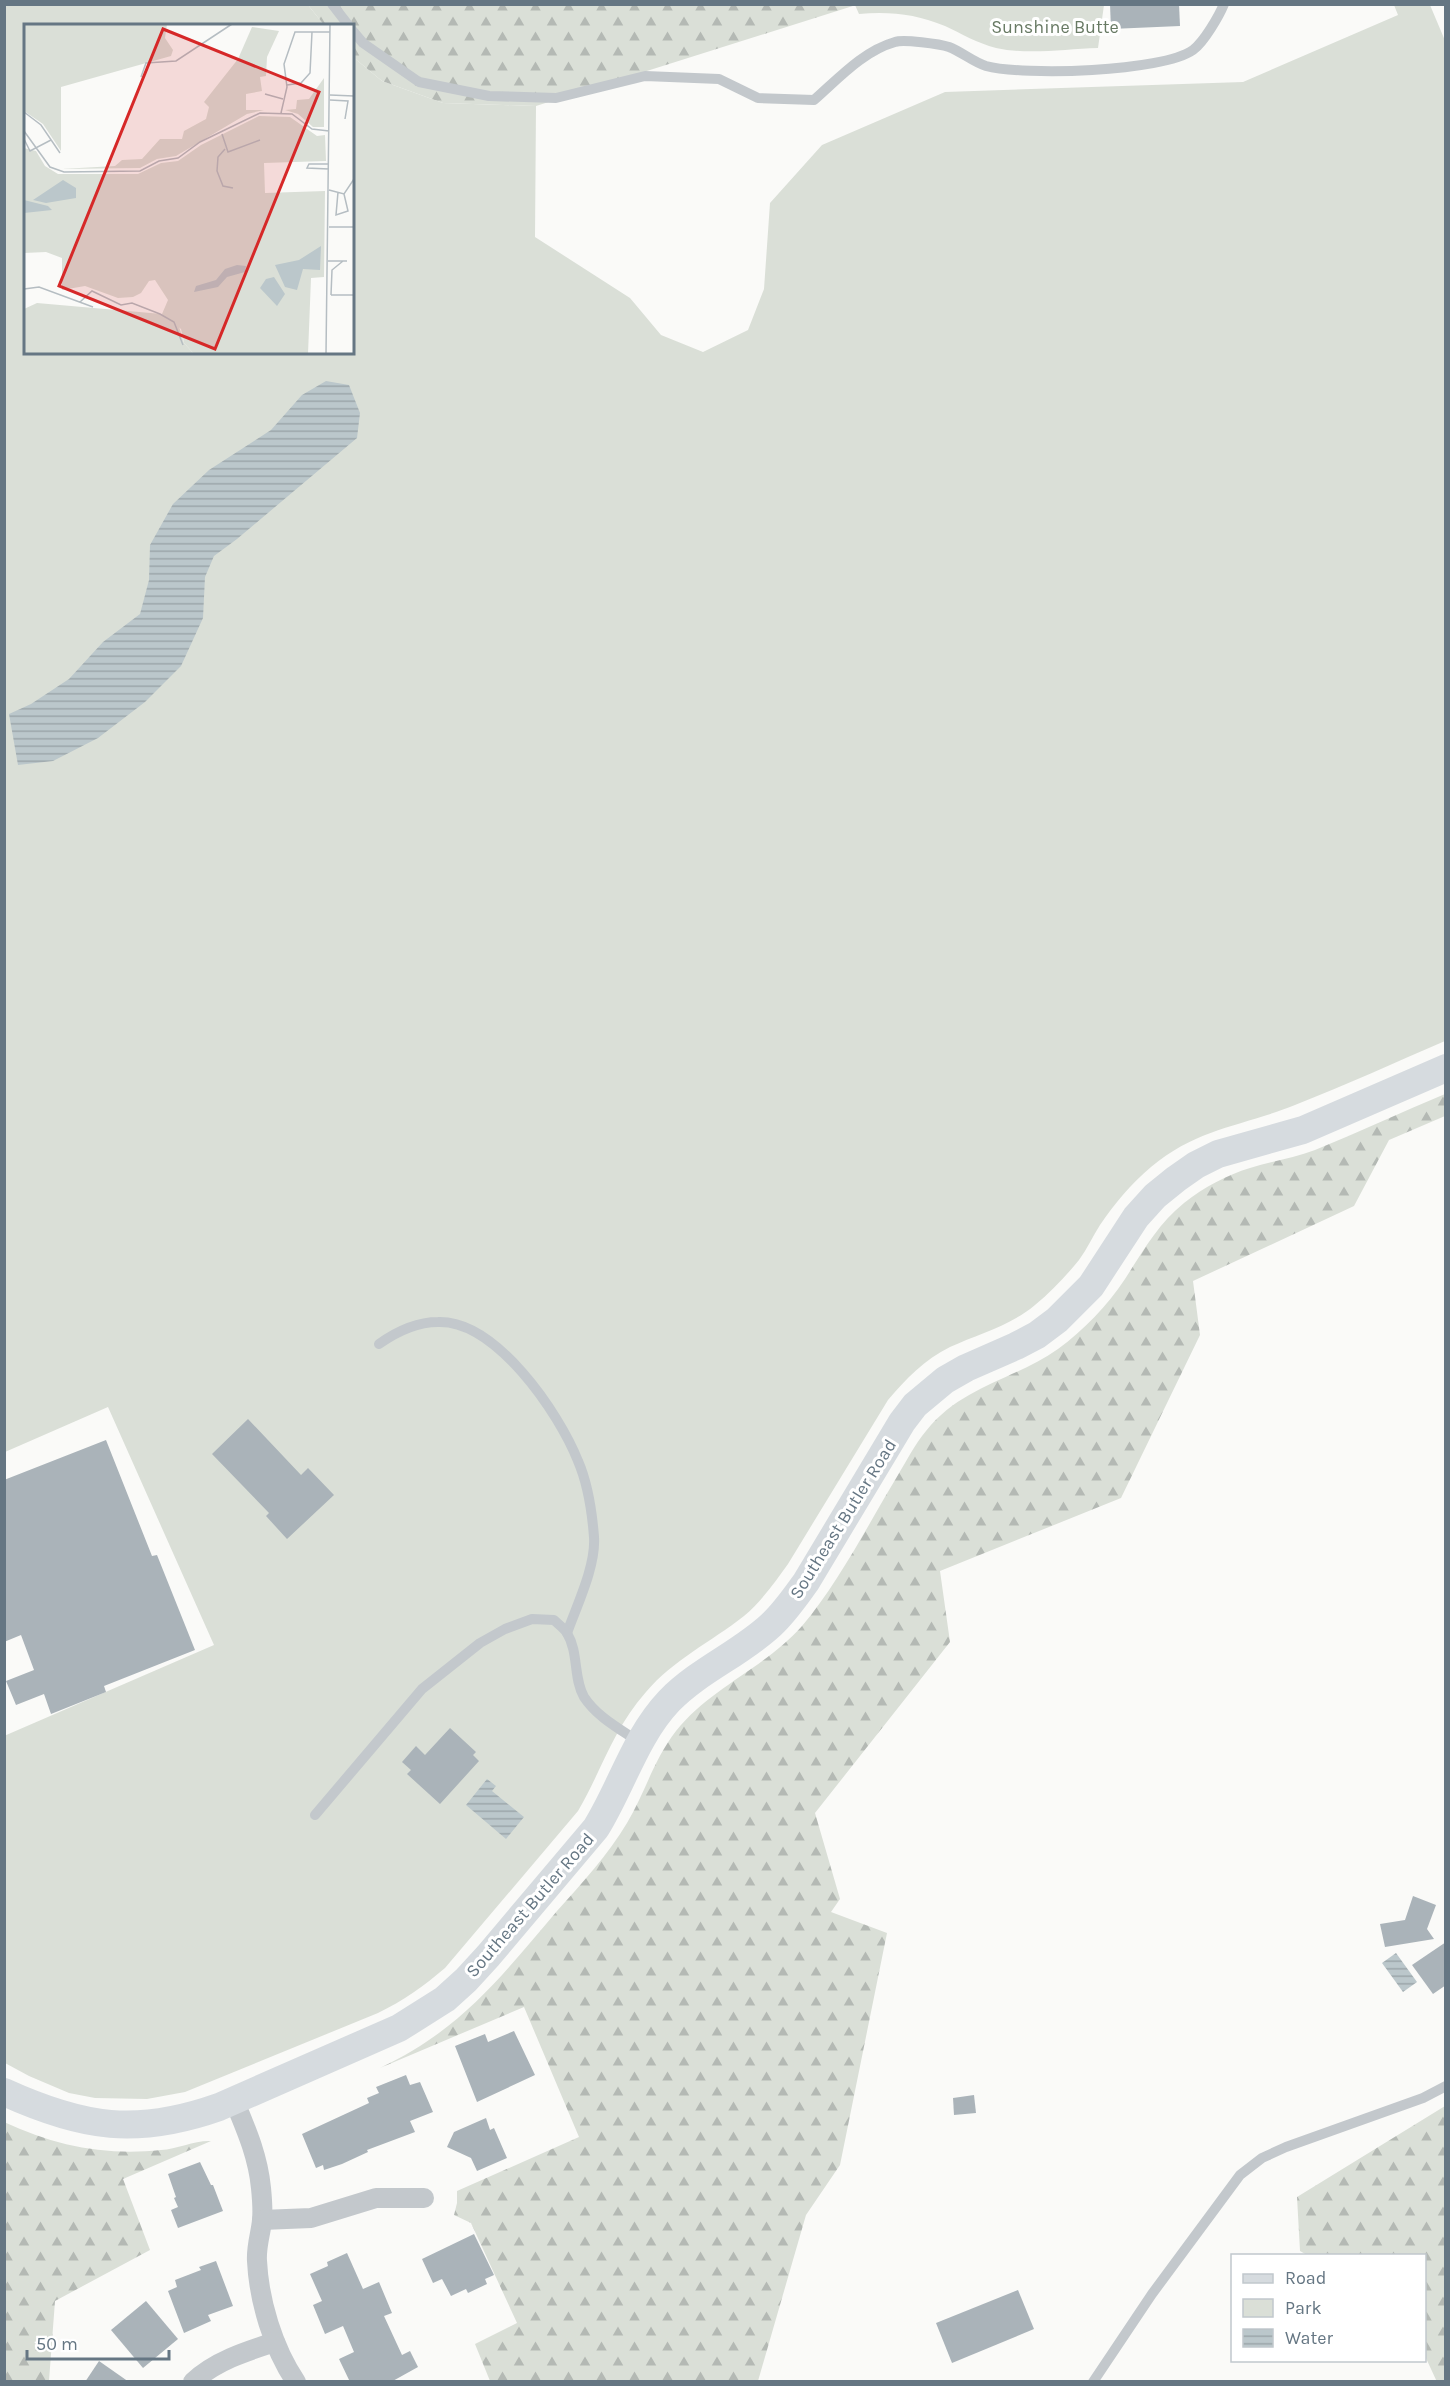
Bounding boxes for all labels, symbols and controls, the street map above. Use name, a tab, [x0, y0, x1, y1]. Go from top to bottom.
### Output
park label: Sunshine Butte	[991, 16, 1119, 38]
inset map	[24, 24, 354, 354]
street label: Southeast Butler Road	[785, 1435, 901, 1603]
street label: Southeast Butler Road	[461, 1828, 599, 1982]
legend	[1231, 2254, 1426, 2362]
text: Road	[1285, 2267, 1326, 2289]
text: Park	[1285, 2297, 1322, 2319]
scale bar	[27, 2323, 170, 2361]
text: Water	[1285, 2327, 1333, 2349]
text: 50 m	[36, 2333, 78, 2355]

